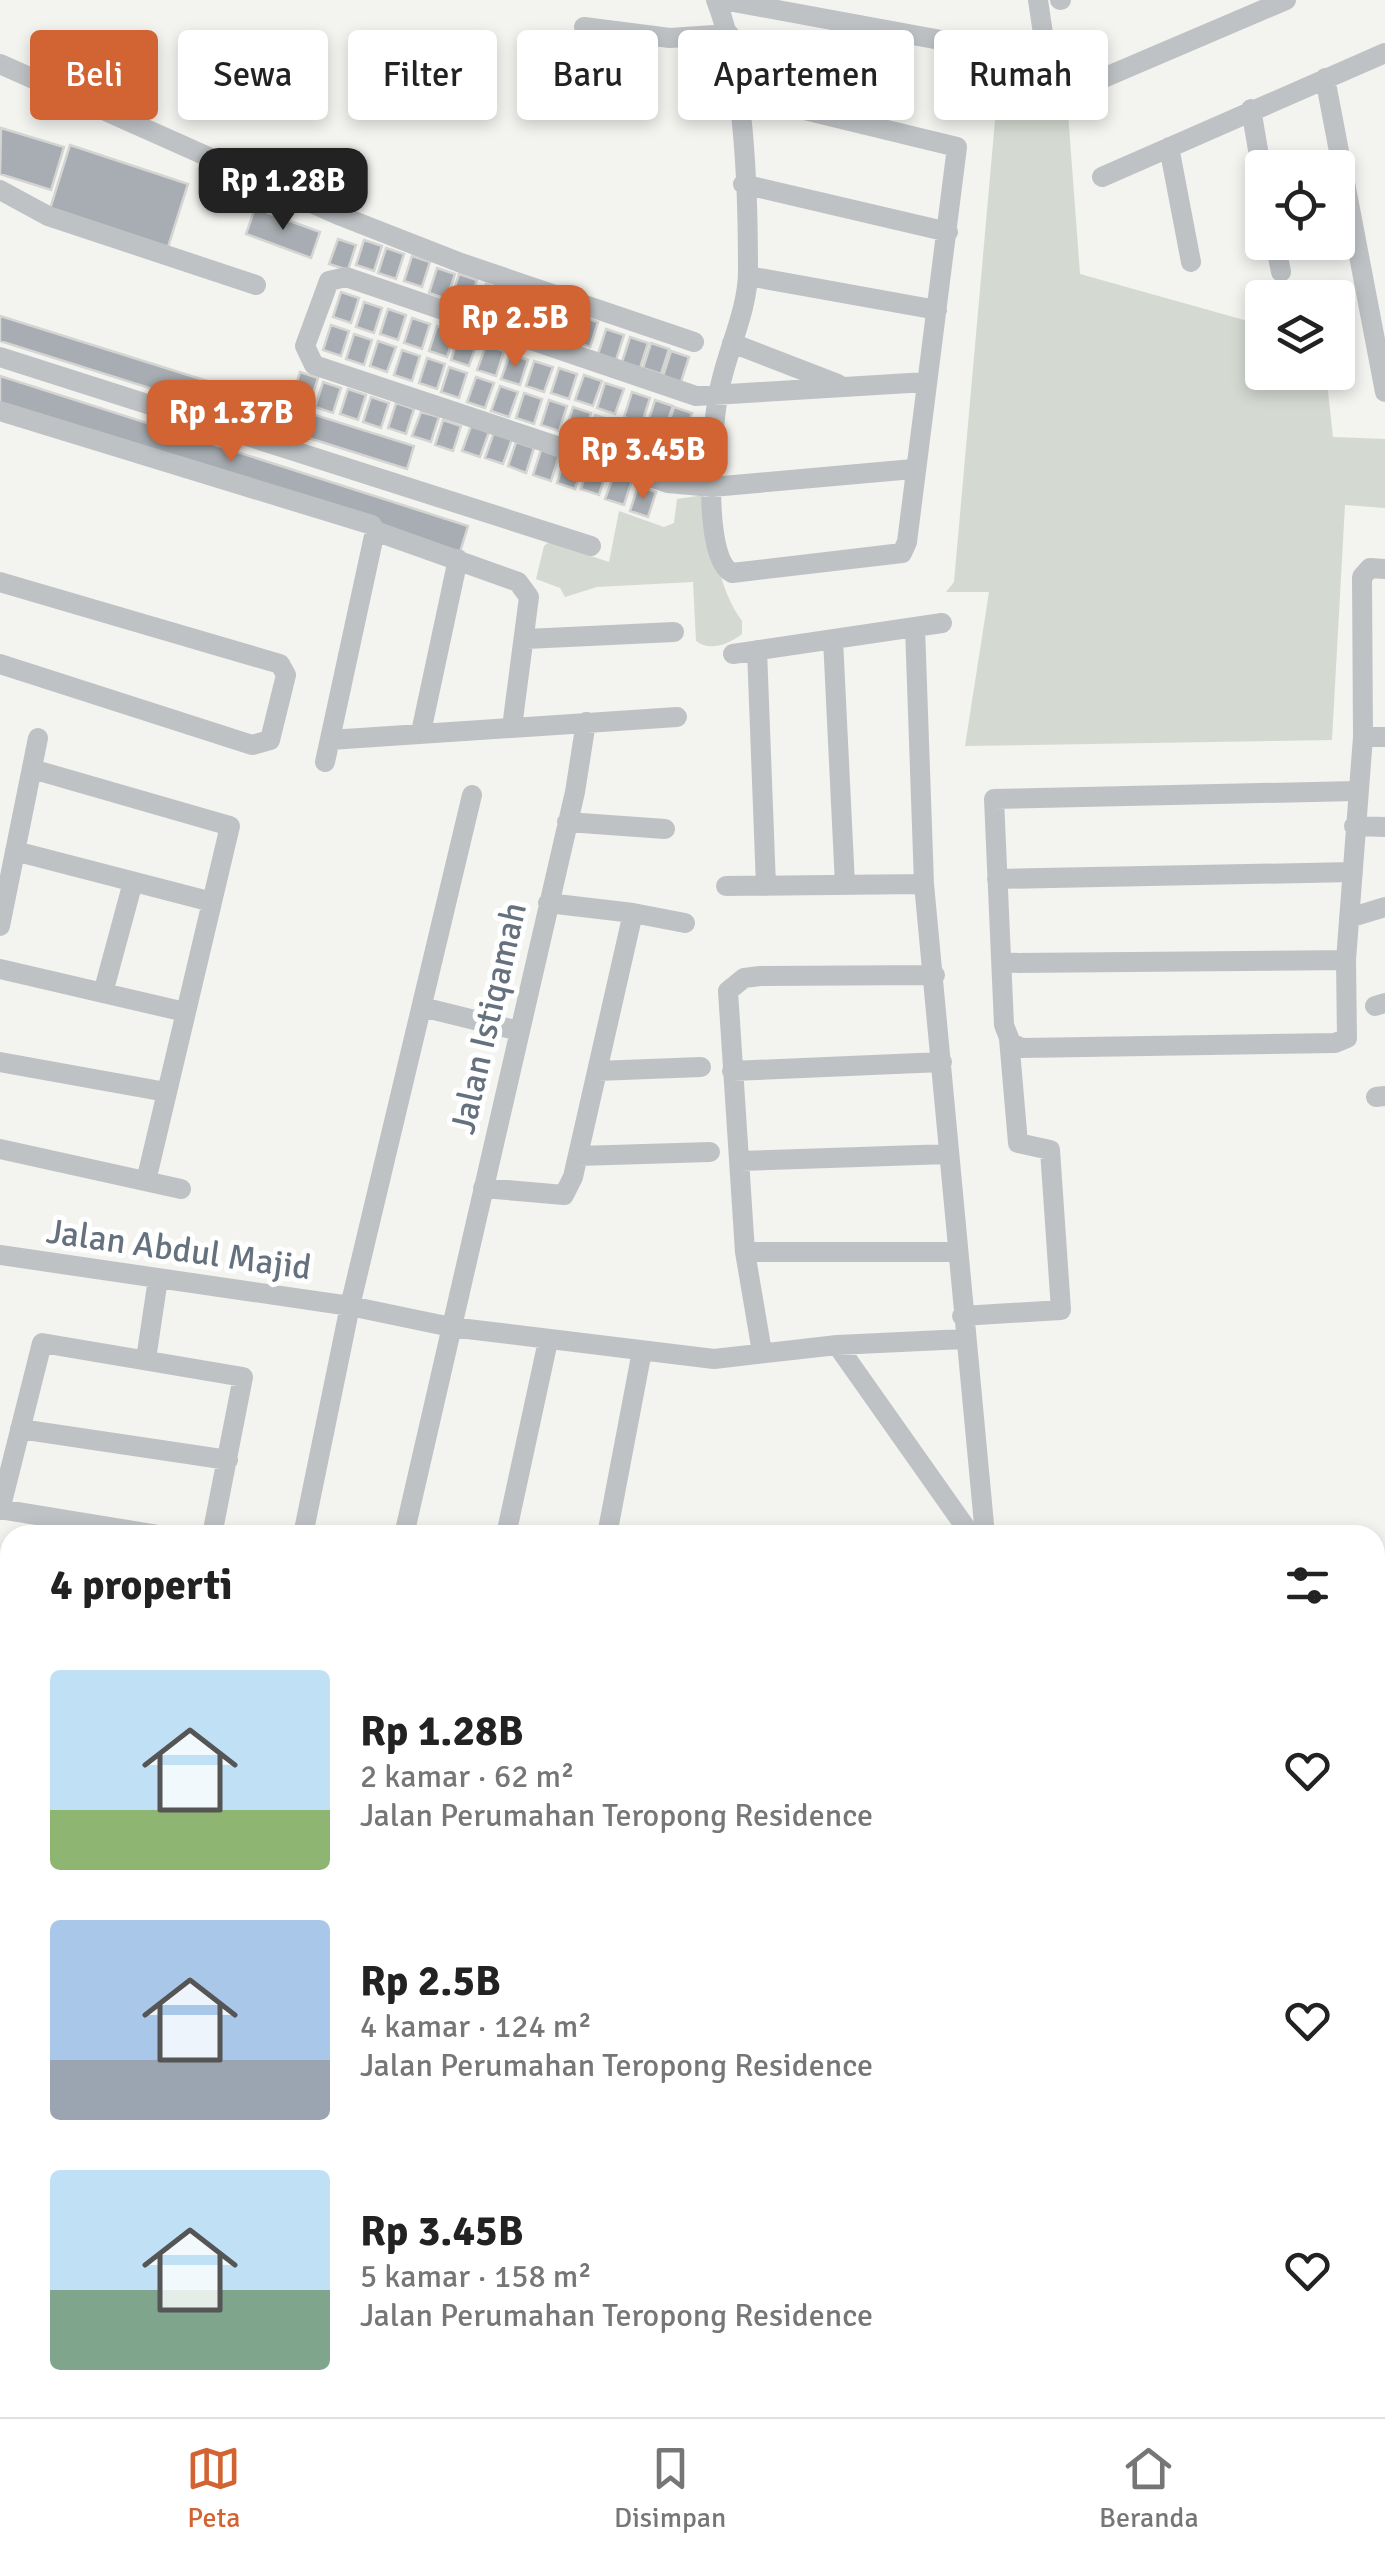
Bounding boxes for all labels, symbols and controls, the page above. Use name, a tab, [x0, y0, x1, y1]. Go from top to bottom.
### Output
chip: Beli	[30, 30, 158, 120]
chip: Sewa	[178, 30, 328, 120]
chip: Filter	[348, 30, 497, 120]
chip: Baru	[517, 30, 658, 120]
chip: Apartemen	[678, 30, 914, 120]
chip: Rumah	[934, 30, 1108, 120]
pin: Rp 1.28B	[180, 148, 386, 233]
map controls	[1245, 150, 1355, 390]
button: locate	[1245, 150, 1355, 260]
text: Rp 1.28B	[221, 161, 345, 200]
button: layers	[1245, 280, 1355, 390]
pin: Rp 2.5B	[423, 285, 607, 370]
text: Rp 2.5B	[461, 298, 569, 337]
pin: Rp 1.37B	[128, 380, 334, 465]
text: Rp 1.37B	[169, 393, 293, 432]
pin: Rp 3.45B	[540, 417, 746, 502]
text: Rp 3.45B	[581, 430, 705, 469]
street label: Jalan Istiqamah	[441, 898, 536, 1138]
street label: Jalan Abdul Majid	[44, 1210, 314, 1289]
icon: filters	[1280, 1558, 1335, 1613]
text: 4 properti	[50, 1560, 233, 1611]
text: Rp 1.28B	[360, 1706, 524, 1757]
icon: home	[130, 1710, 250, 1830]
icon: heart	[1280, 1743, 1335, 1798]
text: 2 kamar · 62 m²	[360, 1757, 574, 1796]
text: Jalan Perumahan Teropong Residence	[360, 1796, 873, 1835]
text: Rp 2.5B	[360, 1956, 501, 2007]
icon: home	[130, 1960, 250, 2080]
icon: heart	[1280, 1993, 1335, 2048]
text: 4 kamar · 124 m²	[360, 2007, 592, 2046]
text: Jalan Perumahan Teropong Residence	[360, 2046, 873, 2085]
text: Rp 3.45B	[360, 2206, 524, 2257]
icon: home	[130, 2210, 250, 2330]
icon: heart	[1280, 2243, 1335, 2298]
text: 5 kamar · 158 m²	[360, 2257, 592, 2296]
text: Jalan Perumahan Teropong Residence	[360, 2296, 873, 2335]
tab: Peta	[186, 2441, 241, 2535]
tab: Disimpan	[614, 2441, 726, 2535]
tab: Beranda	[1099, 2441, 1199, 2535]

